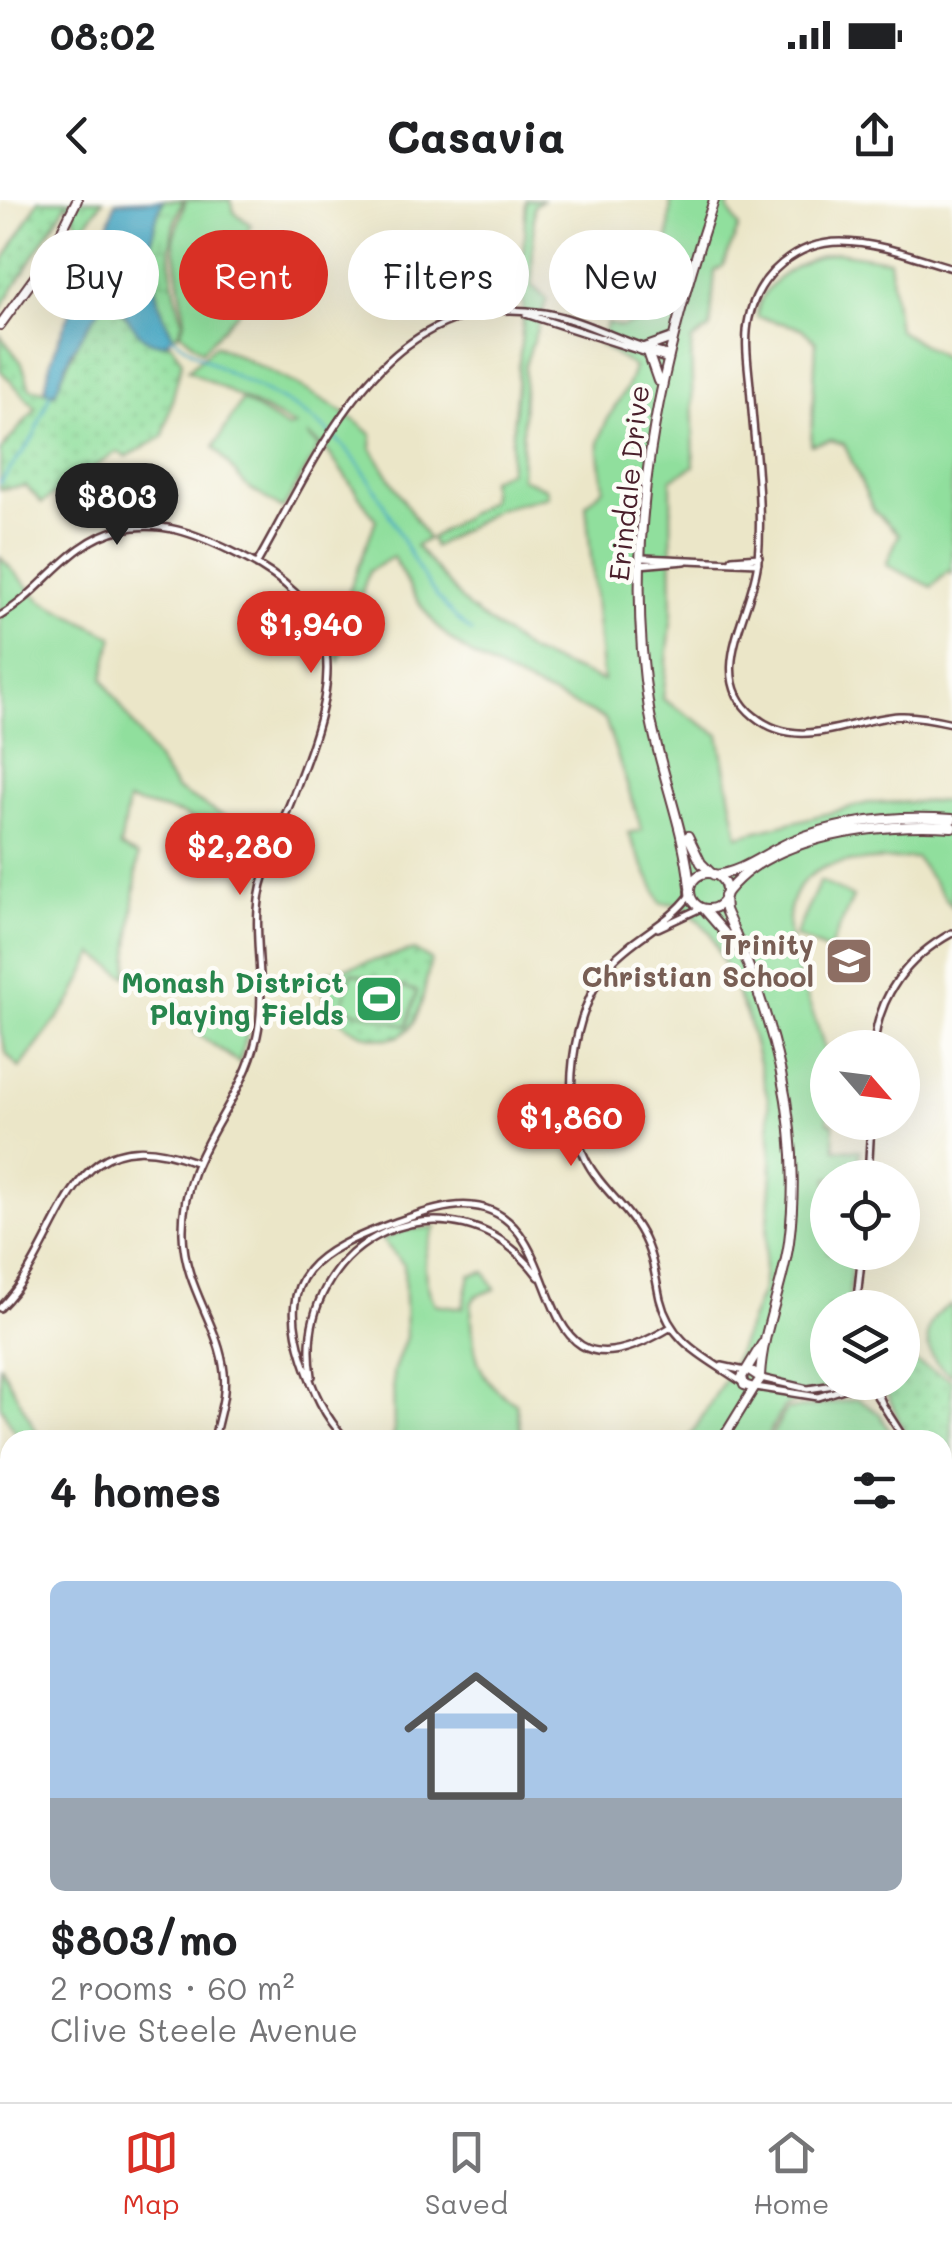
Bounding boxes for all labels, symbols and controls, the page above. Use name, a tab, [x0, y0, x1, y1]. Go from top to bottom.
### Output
text: 08:02	[50, 10, 156, 60]
text: Casavia	[387, 106, 565, 164]
icon: back	[50, 108, 105, 163]
icon: share	[847, 108, 902, 163]
chip: Buy	[30, 230, 159, 320]
chip: Rent	[179, 230, 328, 320]
chip: Filters	[348, 230, 529, 320]
chip: New	[549, 230, 693, 320]
street label: Erindale Drive	[600, 383, 656, 583]
pin: $803	[58, 463, 176, 548]
text: $803	[77, 474, 157, 516]
pin: $1,940	[230, 591, 392, 676]
text: $1,940	[259, 602, 363, 644]
pin: $2,280	[159, 813, 321, 898]
text: $2,280	[187, 824, 293, 866]
place label: Trinity Christian School	[581, 926, 814, 994]
school or university icon: Trinity Christian School	[823, 935, 875, 987]
place label: Monash District Playing Fields	[121, 964, 344, 1033]
sports icon: Monash District Playing Fields	[353, 973, 405, 1025]
north arrow	[810, 1030, 920, 1140]
map controls	[810, 1030, 920, 1400]
pin: $1,860	[490, 1084, 652, 1169]
text: $1,860	[519, 1095, 623, 1137]
button: locate	[810, 1160, 920, 1270]
button: layers	[810, 1290, 920, 1400]
text: 4 homes	[50, 1463, 221, 1518]
icon: filters	[847, 1463, 902, 1518]
icon: home	[386, 1646, 566, 1826]
text: $803/mo	[50, 1911, 238, 1966]
text: 2 rooms · 60 m²	[50, 1966, 294, 2008]
text: Clive Steele Avenue	[50, 2008, 358, 2050]
tab: Map	[123, 2125, 180, 2221]
tab: Saved	[425, 2125, 508, 2221]
tab: Home	[753, 2125, 829, 2221]

